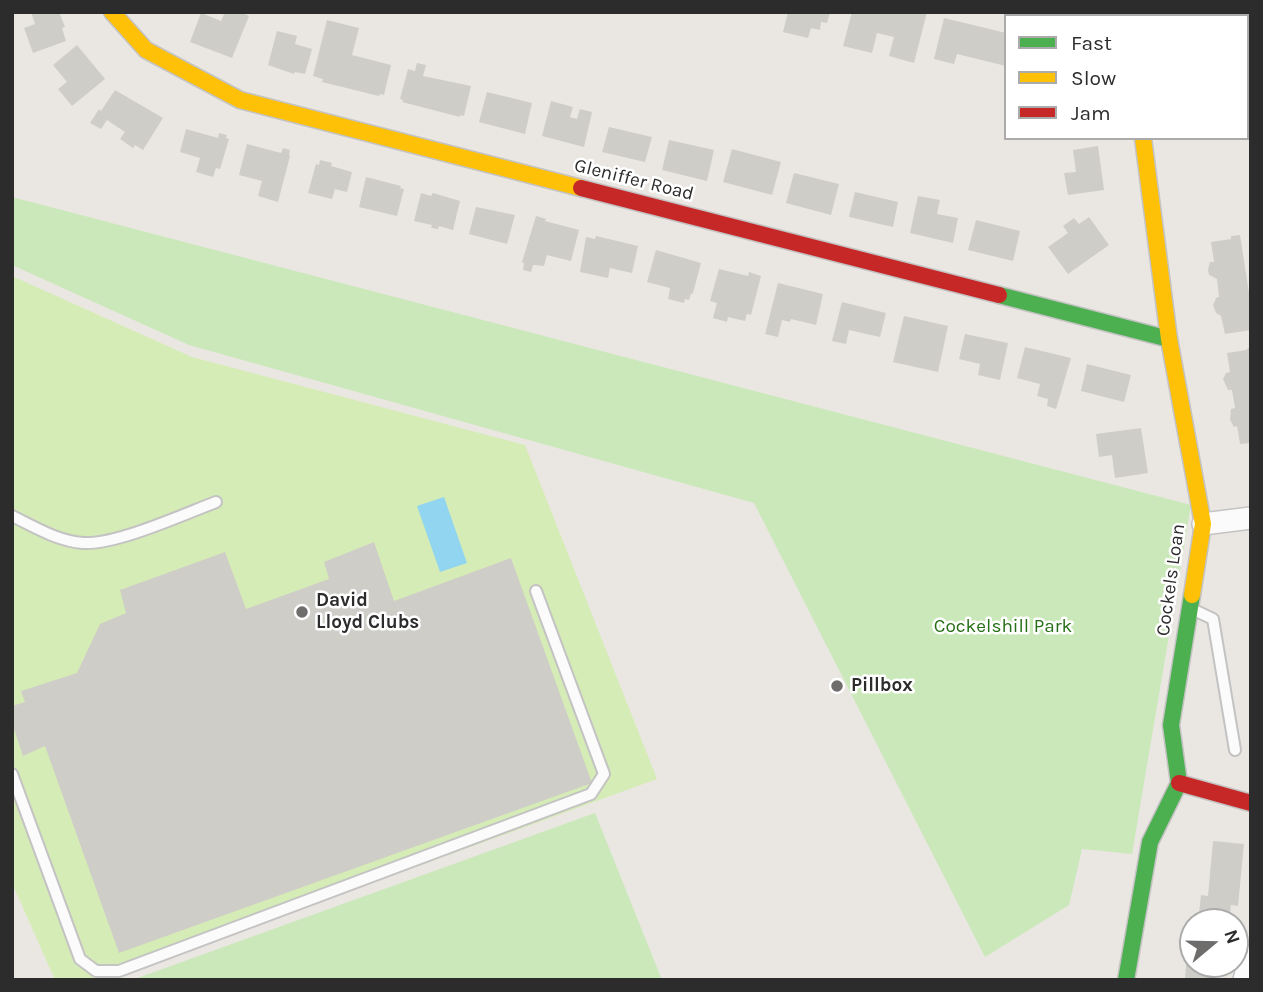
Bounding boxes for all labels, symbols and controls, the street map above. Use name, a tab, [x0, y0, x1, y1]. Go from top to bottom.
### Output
legend	[1004, 14, 1249, 140]
text: Fast	[1071, 31, 1112, 55]
text: Slow	[1071, 66, 1116, 90]
text: Jam	[1071, 101, 1111, 125]
street label: Gleniffer Road	[572, 154, 696, 206]
street label: Cockels Loan	[1152, 522, 1190, 638]
place label: David Lloyd Clubs	[316, 590, 419, 634]
marker: David Lloyd Clubs	[294, 604, 310, 620]
park label: Cockelshill Park	[934, 616, 1072, 638]
place label: Pillbox	[851, 675, 913, 697]
marker: Pillbox	[829, 678, 845, 694]
north arrow	[1179, 908, 1249, 978]
text: N	[1219, 927, 1245, 947]

